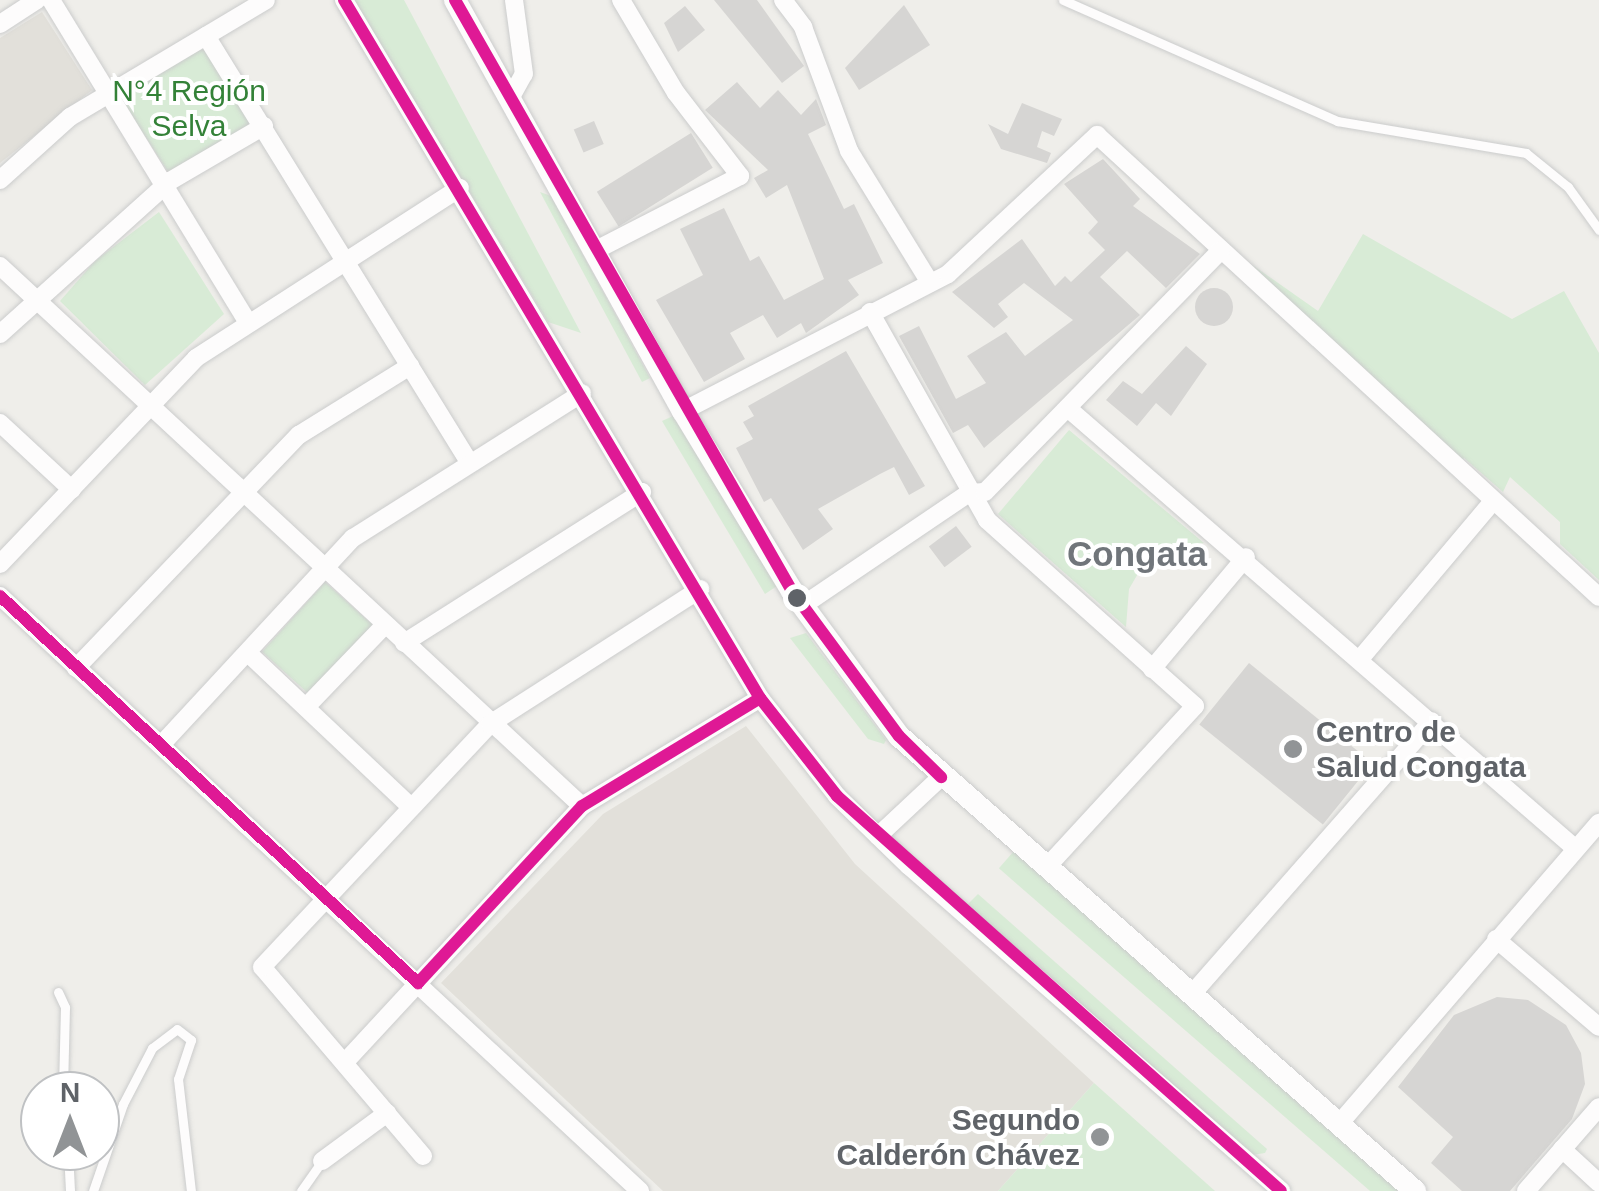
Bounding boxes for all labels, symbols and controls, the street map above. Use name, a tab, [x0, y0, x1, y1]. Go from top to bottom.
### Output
park label: N°4 Región Selva	[112, 73, 266, 144]
district label: Congata	[1067, 533, 1207, 575]
unlabelled marker	[787, 588, 807, 608]
place label: Centro de Salud Congata	[1316, 714, 1526, 784]
marker: Centro de Salud Congata	[1280, 736, 1306, 762]
north arrow	[20, 1071, 120, 1171]
text: N	[60, 1077, 80, 1108]
place label: Segundo Calderón Chávez	[837, 1102, 1080, 1172]
marker: Segundo Calderón Chávez	[1089, 1126, 1111, 1148]

